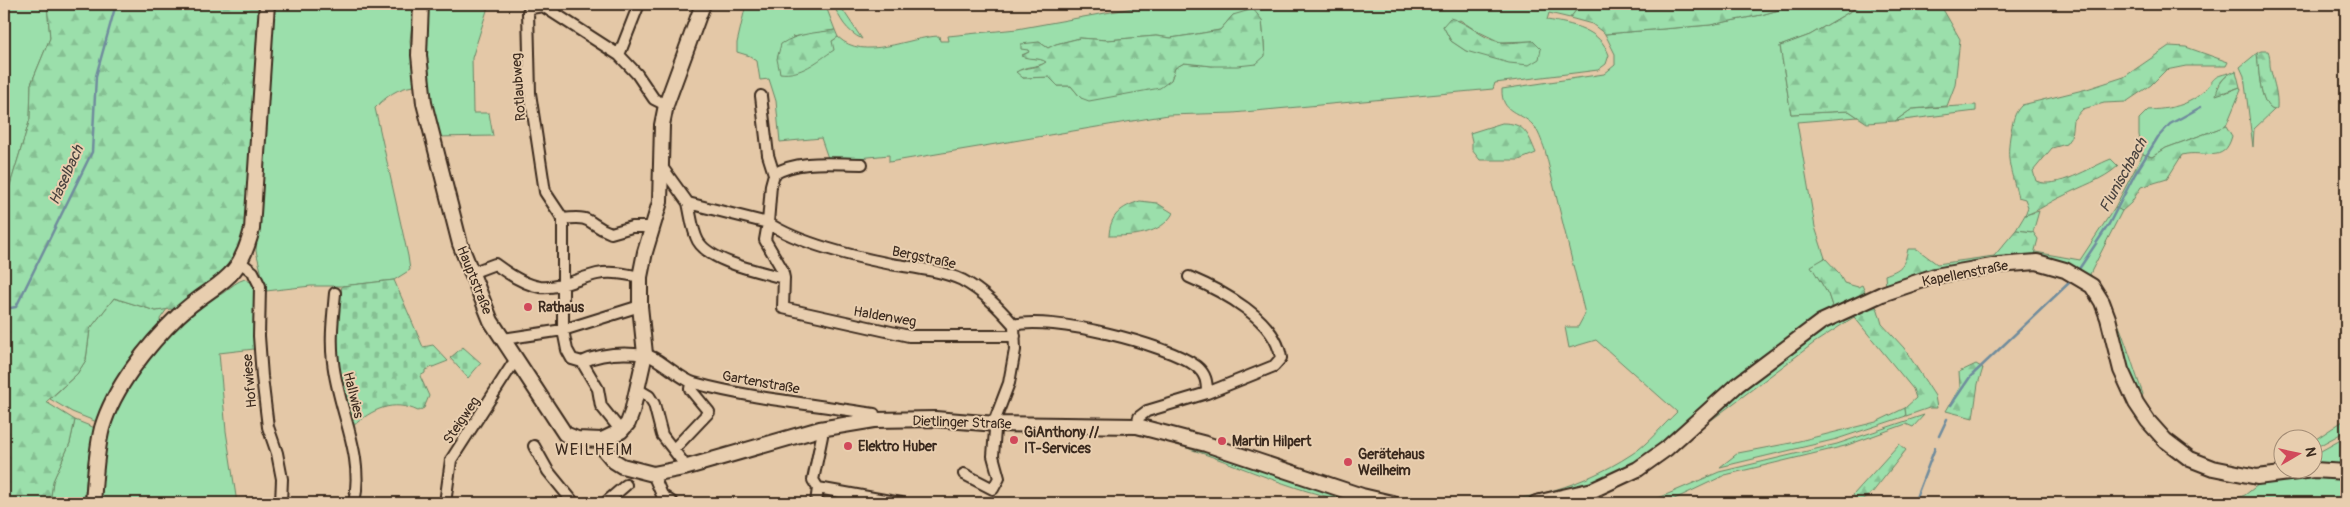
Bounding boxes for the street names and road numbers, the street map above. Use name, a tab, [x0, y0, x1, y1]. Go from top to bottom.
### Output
street label: Rotlaubweg	[508, 52, 529, 122]
street label: Bergstraße	[890, 242, 957, 273]
street label: Hauptstraße	[453, 243, 496, 317]
street label: Kapellenstraße	[1921, 257, 2010, 290]
street label: Haldenweg	[852, 303, 918, 330]
street label: Hofwiese	[239, 353, 260, 409]
street label: Gartenstraße	[721, 367, 801, 398]
street label: Hallwies	[340, 370, 368, 421]
street label: Steigweg	[439, 393, 483, 447]
street label: Dietlinger Straße	[912, 412, 1012, 433]

